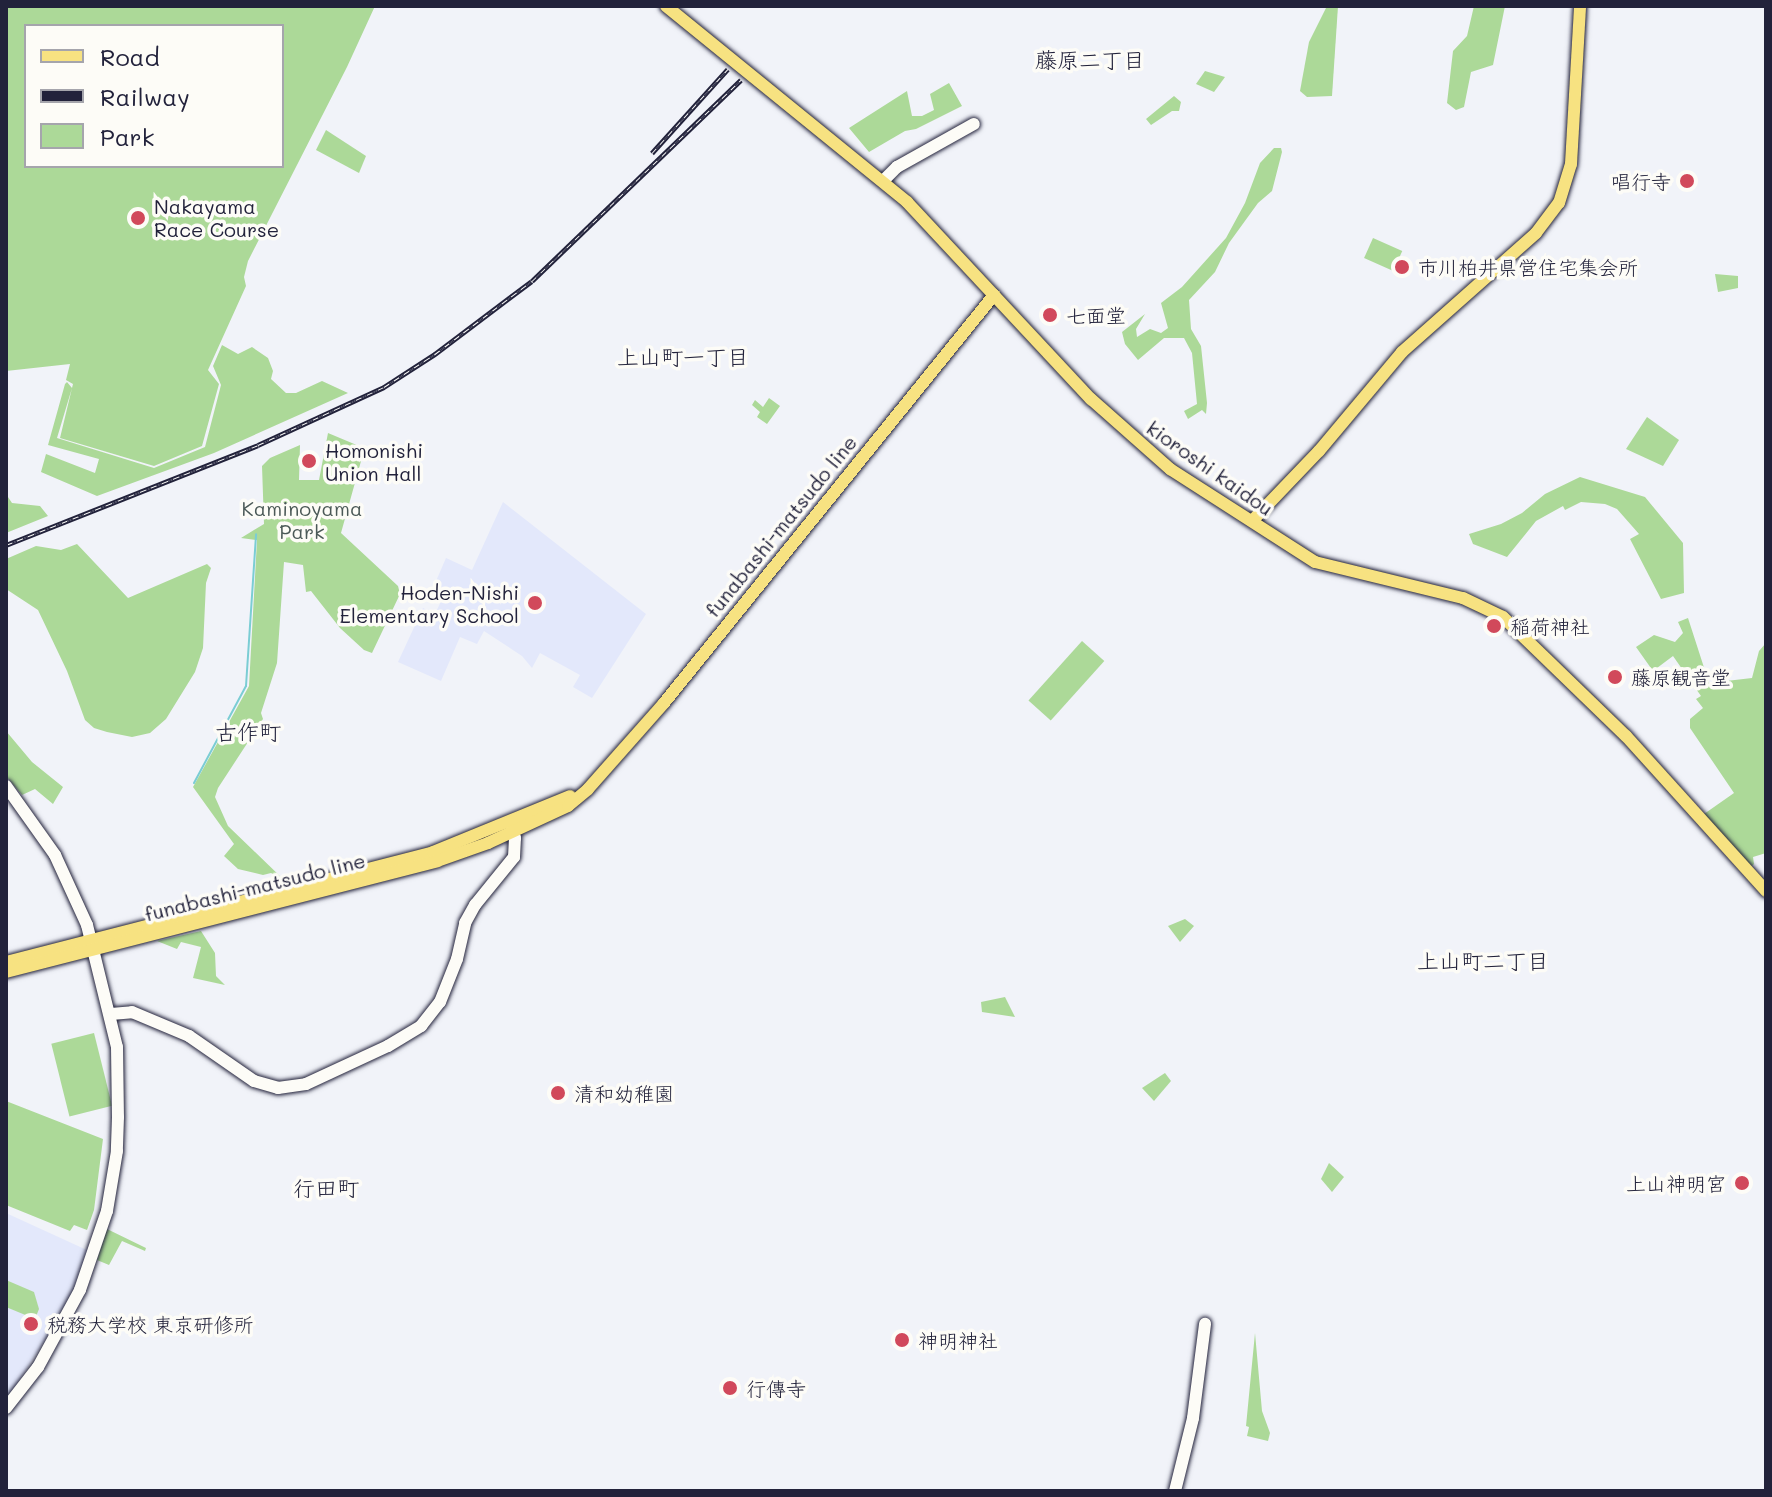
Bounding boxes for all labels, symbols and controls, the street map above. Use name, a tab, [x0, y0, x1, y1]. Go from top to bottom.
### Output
legend	[24, 24, 284, 168]
text: Road	[100, 41, 160, 72]
district label: 藤原二丁目	[1035, 47, 1145, 73]
text: Railway	[100, 81, 190, 112]
text: Park	[100, 121, 154, 152]
place label: 唱行寺	[1611, 169, 1671, 193]
marker: 唱行寺	[1678, 172, 1696, 190]
place label: Nakayama Race Course	[154, 194, 279, 241]
marker: Nakayama Race Course	[129, 209, 147, 227]
place label: 市川柏井県営住宅集会所	[1418, 255, 1638, 279]
marker: 市川柏井県営住宅集会所	[1393, 258, 1411, 276]
place label: 七面堂	[1066, 303, 1126, 327]
marker: 七面堂	[1041, 306, 1059, 324]
district label: 上山町一丁目	[617, 344, 749, 370]
street label: kioroshi kaidou	[1142, 416, 1278, 520]
street label: funabashi-matsudo line	[700, 430, 862, 622]
place label: Homonishi Union Hall	[325, 438, 423, 485]
marker: Homonishi Union Hall	[300, 452, 318, 470]
park label: Kaminoyama Park	[242, 496, 362, 543]
place label: Hoden-Nishi Elementary School	[340, 580, 519, 627]
marker: Hoden-Nishi Elementary School	[526, 594, 544, 612]
place label: 稲荷神社	[1510, 614, 1590, 638]
marker: 稲荷神社	[1485, 617, 1503, 635]
place label: 藤原観音堂	[1631, 665, 1731, 689]
marker: 藤原観音堂	[1606, 668, 1624, 686]
district label: 古作町	[215, 719, 281, 745]
street label: funabashi-matsudo line	[142, 848, 368, 926]
district label: 上山町二丁目	[1417, 948, 1549, 974]
place label: 清和幼稚園	[574, 1081, 674, 1105]
marker: 清和幼稚園	[549, 1084, 567, 1102]
place label: 上山神明宮	[1626, 1171, 1726, 1195]
marker: 上山神明宮	[1733, 1174, 1751, 1192]
district label: 行田町	[293, 1175, 359, 1201]
place label: 税務大学校 東京研修所	[47, 1312, 253, 1336]
marker: 税務大学校 東京研修所	[22, 1315, 40, 1333]
place label: 神明神社	[918, 1328, 998, 1352]
marker: 神明神社	[893, 1331, 911, 1349]
place label: 行傳寺	[746, 1376, 806, 1400]
marker: 行傳寺	[721, 1379, 739, 1397]

